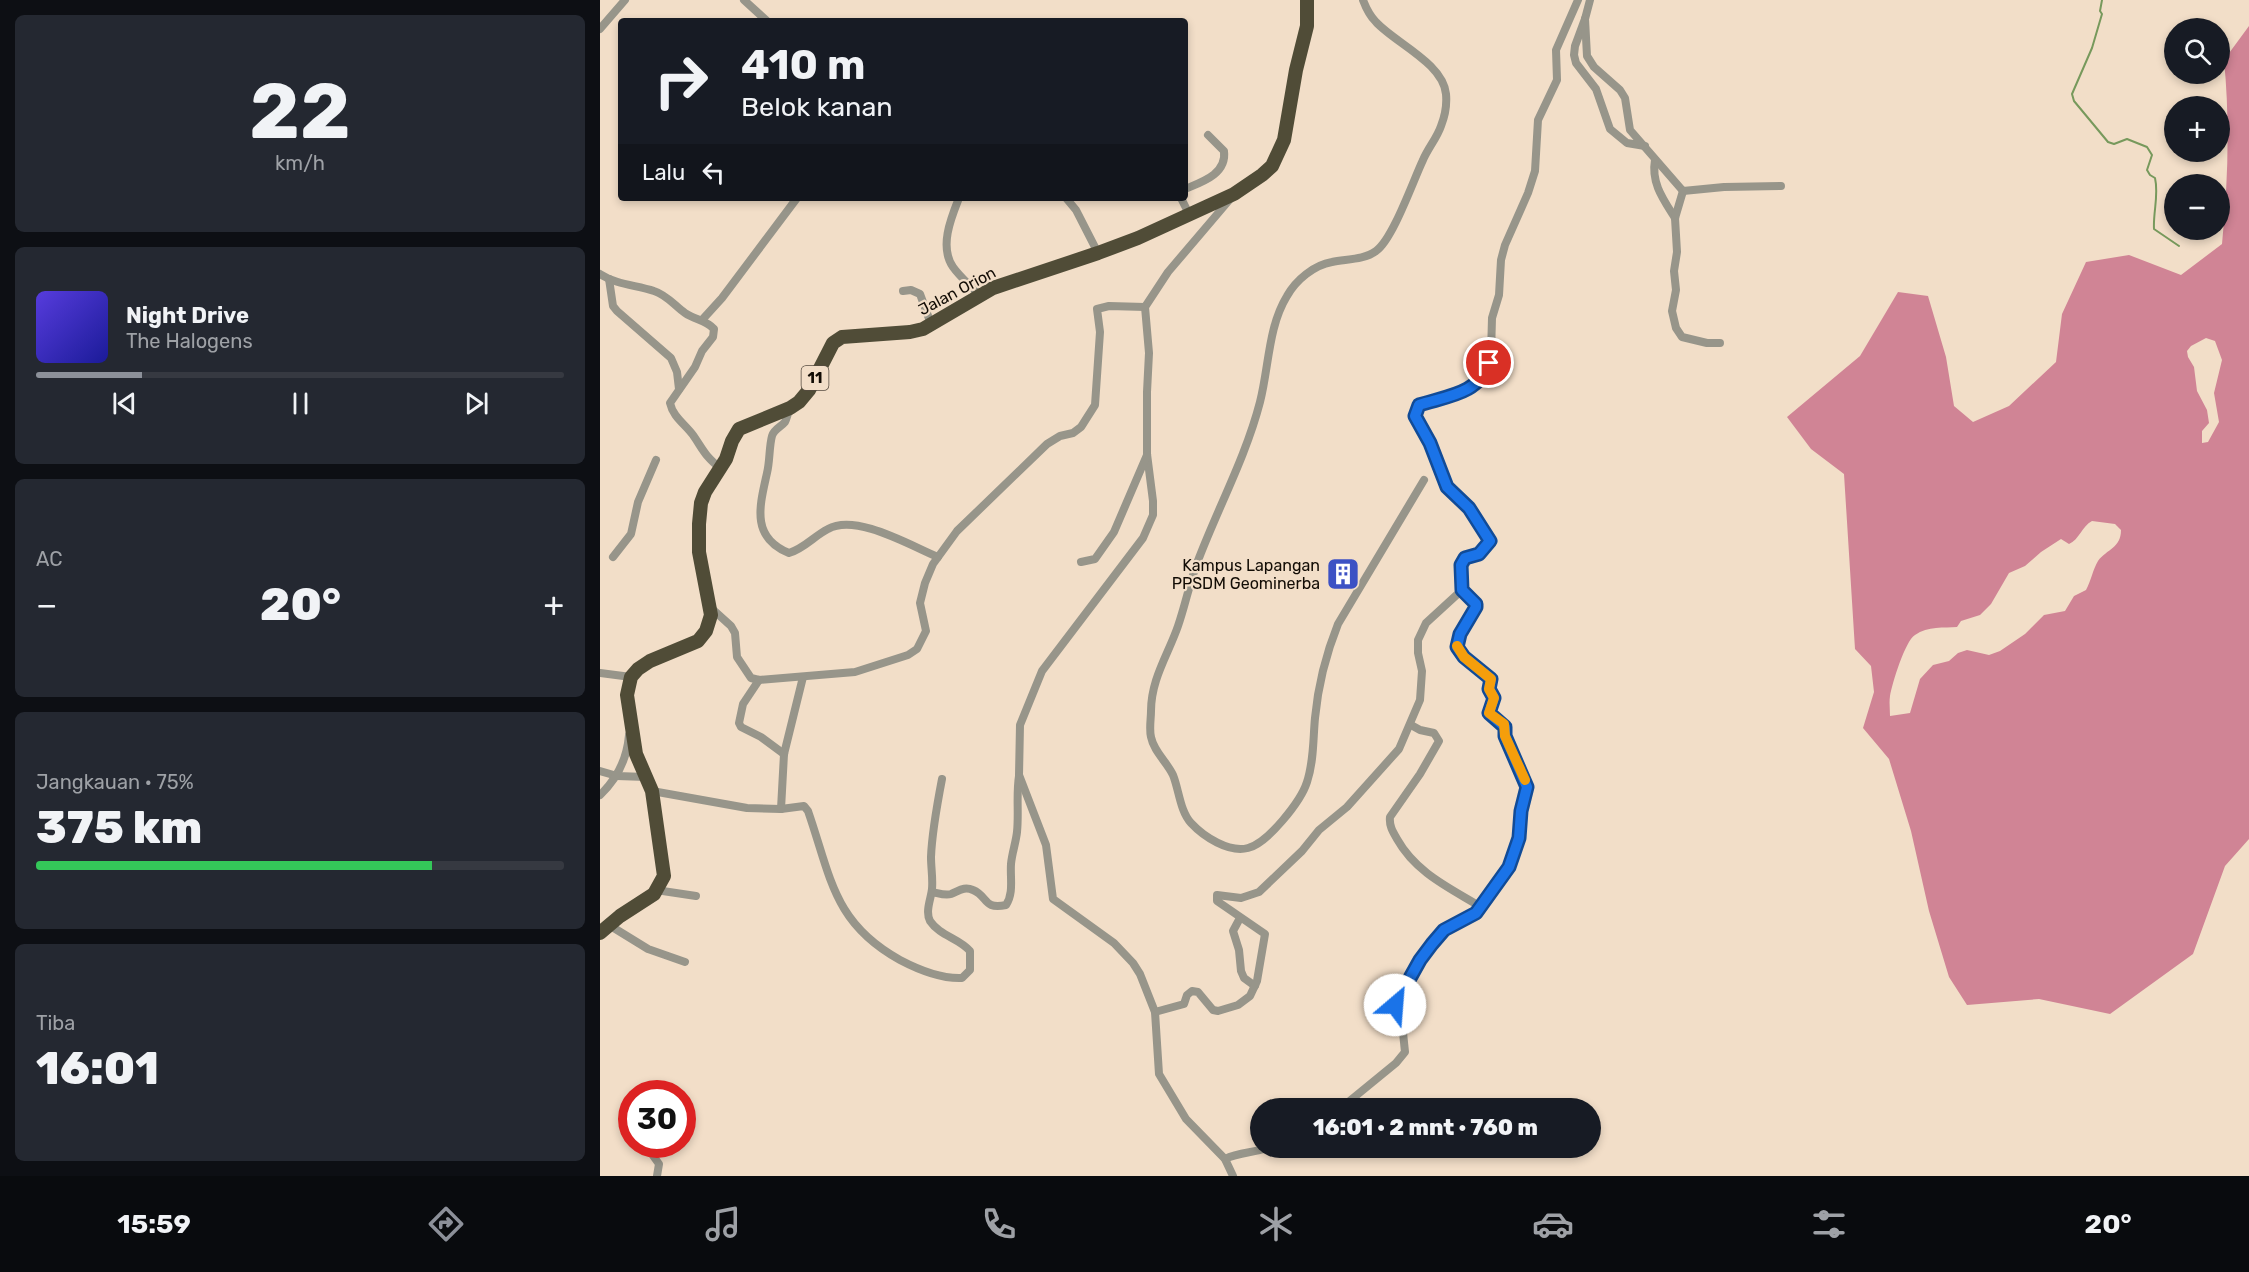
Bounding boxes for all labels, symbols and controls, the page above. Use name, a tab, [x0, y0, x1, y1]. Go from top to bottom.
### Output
map controls	[2164, 18, 2230, 240]
button: search	[2164, 18, 2230, 84]
text: 410 m	[741, 40, 866, 90]
icon: right	[642, 42, 720, 120]
text: 22	[249, 65, 351, 158]
text: Belok kanan	[741, 91, 893, 123]
button: +	[2164, 96, 2230, 162]
text: km/h	[275, 151, 325, 175]
icon: left	[697, 156, 730, 189]
text: Lalu	[642, 159, 685, 186]
button: −	[2164, 174, 2230, 240]
street label: Jalan Orion	[915, 263, 999, 319]
text: Night Drive	[126, 302, 249, 329]
text: The Halogens	[126, 329, 253, 353]
pin	[1463, 337, 1514, 388]
icon: arrive	[1472, 346, 1505, 379]
road number: 11	[802, 366, 828, 390]
icon: previous	[108, 387, 141, 420]
icon: pause	[284, 387, 317, 420]
icon: next	[460, 387, 493, 420]
text: AC	[36, 547, 62, 571]
place label: Kampus Lapangan PPSDM Geominerba	[1172, 556, 1320, 593]
building icon: Kampus Lapangan PPSDM Geominerba	[1325, 556, 1361, 592]
text: 20°	[260, 578, 341, 631]
text: −	[36, 585, 57, 624]
text: +	[543, 585, 564, 624]
text: Jangkauan · 75%	[36, 770, 194, 794]
text: 375 km	[36, 801, 202, 854]
position arrow	[1363, 973, 1427, 1037]
text: Tiba	[36, 1011, 75, 1035]
text: 16:01	[36, 1042, 159, 1095]
speed limit sign: 30	[618, 1080, 696, 1158]
text: 16:01 · 2 mnt · 760 m	[1313, 1114, 1538, 1141]
icon: directions	[425, 1203, 467, 1245]
icon: music	[702, 1203, 744, 1245]
icon: phone	[978, 1203, 1020, 1245]
icon: climate	[1255, 1203, 1297, 1245]
icon: car	[1532, 1203, 1574, 1245]
icon: filters	[1808, 1203, 1850, 1245]
text: 15:59	[117, 1208, 191, 1240]
text: 20°	[2085, 1208, 2132, 1240]

